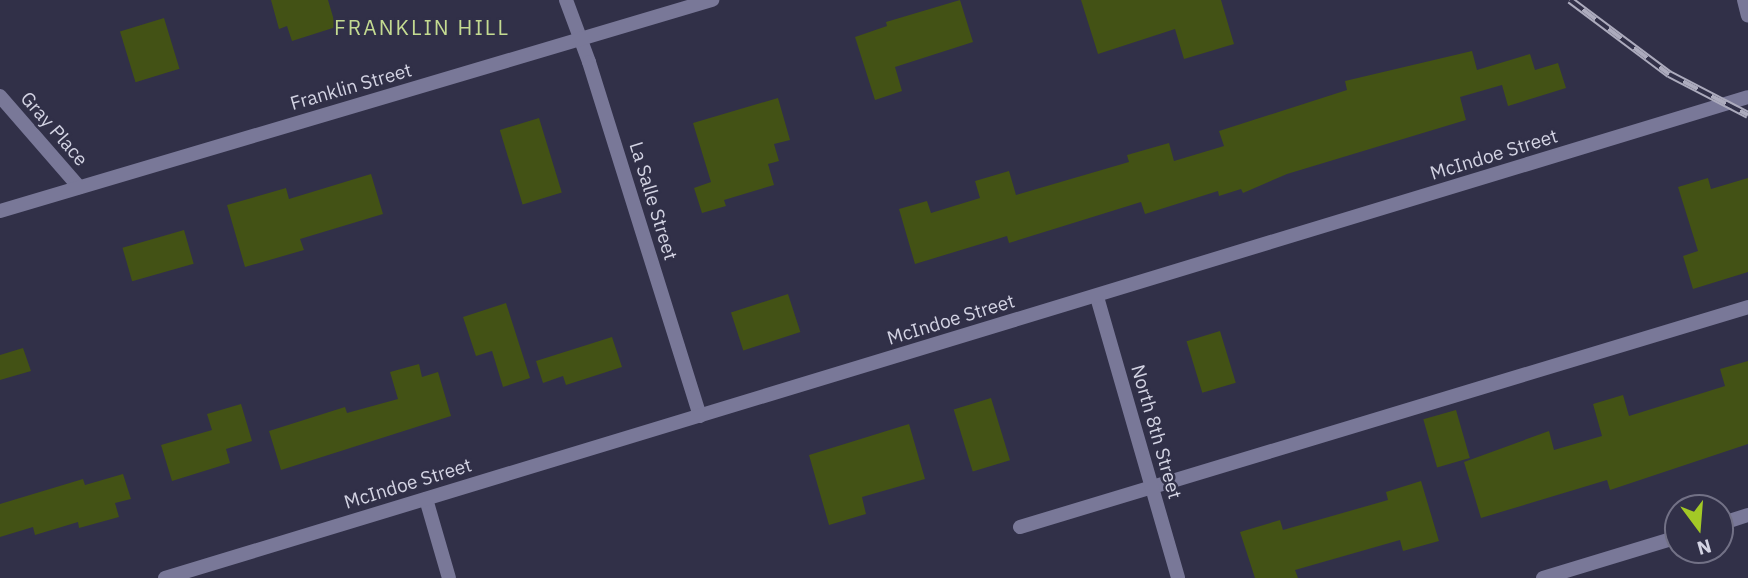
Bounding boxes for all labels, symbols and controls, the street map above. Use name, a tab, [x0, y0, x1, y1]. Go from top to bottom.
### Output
district label: FRANKLIN HILL	[336, 14, 508, 40]
street label: Franklin Street	[288, 59, 414, 115]
street label: Gray Place	[16, 87, 92, 171]
street label: McIndoe Street	[1428, 125, 1560, 185]
street label: La Salle Street	[624, 139, 682, 263]
street label: McIndoe Street	[885, 290, 1017, 350]
street label: North 8th Street	[1126, 362, 1186, 502]
street label: McIndoe Street	[342, 454, 474, 514]
north arrow	[1664, 494, 1734, 564]
text: N	[1694, 534, 1714, 561]

